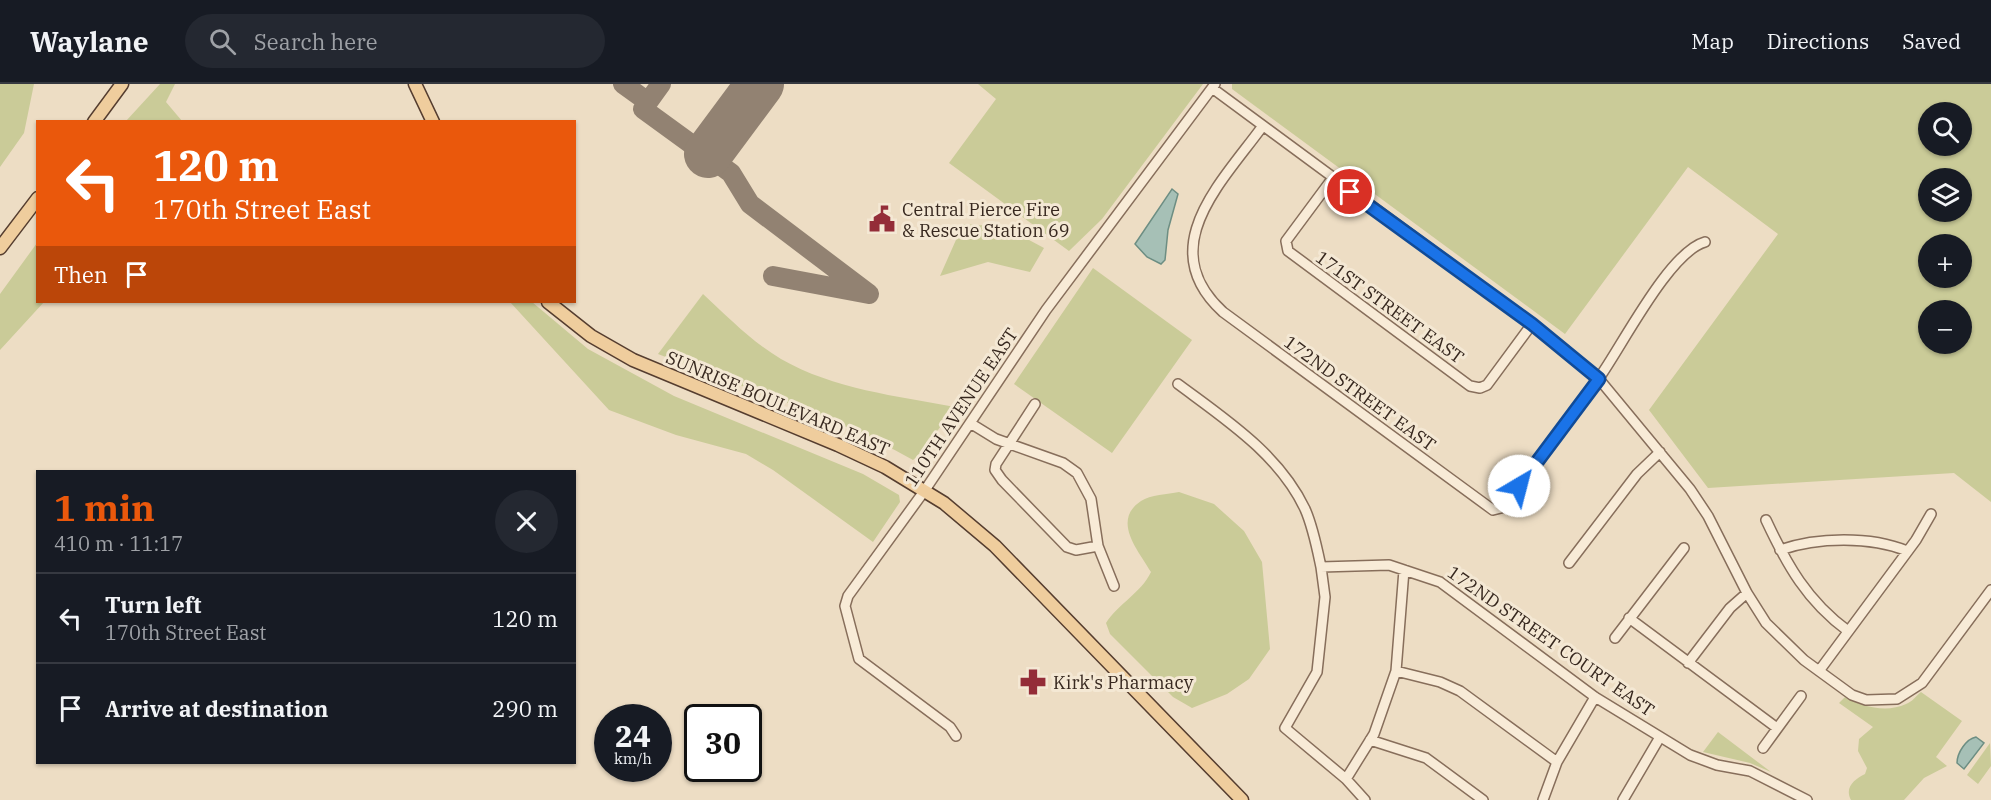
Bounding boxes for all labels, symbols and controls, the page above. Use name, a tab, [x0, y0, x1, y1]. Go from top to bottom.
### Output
search box	[185, 14, 605, 68]
text: Waylane	[30, 23, 149, 60]
icon: search	[206, 25, 239, 58]
text: Search here	[254, 27, 378, 56]
text: Map	[1691, 27, 1734, 55]
text: Directions	[1767, 27, 1869, 55]
text: Saved	[1902, 27, 1961, 55]
map controls	[1918, 102, 1972, 354]
button: search	[1918, 102, 1972, 156]
text: 120 m	[153, 138, 279, 193]
icon: left	[54, 144, 132, 222]
pin	[1324, 166, 1375, 217]
button: layers	[1918, 168, 1972, 222]
icon: arrive	[1333, 175, 1366, 208]
text: 170th Street East	[153, 191, 371, 226]
place label: Central Pierce Fire & Rescue Station 69	[902, 198, 1070, 242]
public building icon: Central Pierce Fire & Rescue Station 69	[867, 204, 897, 234]
button: +	[1918, 234, 1972, 288]
street label: 171ST STREET EAST	[1311, 245, 1469, 369]
icon: arrive	[120, 258, 153, 291]
text: Then	[54, 260, 108, 289]
button: −	[1918, 300, 1972, 354]
street label: 110TH AVENUE EAST	[899, 323, 1023, 491]
street label: 172ND STREET EAST	[1279, 330, 1441, 456]
street label: SUNRISE BOULEVARD EAST	[663, 345, 894, 461]
position arrow	[1487, 454, 1551, 518]
text: 1 min	[54, 484, 155, 531]
button: close	[495, 490, 558, 553]
text: 410 m · 11:17	[54, 530, 183, 557]
street label: 172ND STREET COURT EAST	[1443, 561, 1659, 722]
text: Turn left	[105, 590, 201, 619]
icon: left	[54, 602, 87, 635]
text: 120 m	[492, 604, 558, 633]
text: 170th Street East	[105, 619, 266, 646]
pharmacy icon: Kirk's Pharmacy	[1018, 667, 1048, 697]
place label: Kirk's Pharmacy	[1053, 671, 1194, 694]
icon: arrive	[54, 692, 87, 725]
text: Arrive at destination	[105, 694, 328, 723]
text: 290 m	[492, 694, 558, 723]
speed limit sign: 30	[684, 704, 762, 782]
text: 24	[615, 716, 651, 755]
text: km/h	[614, 749, 652, 768]

